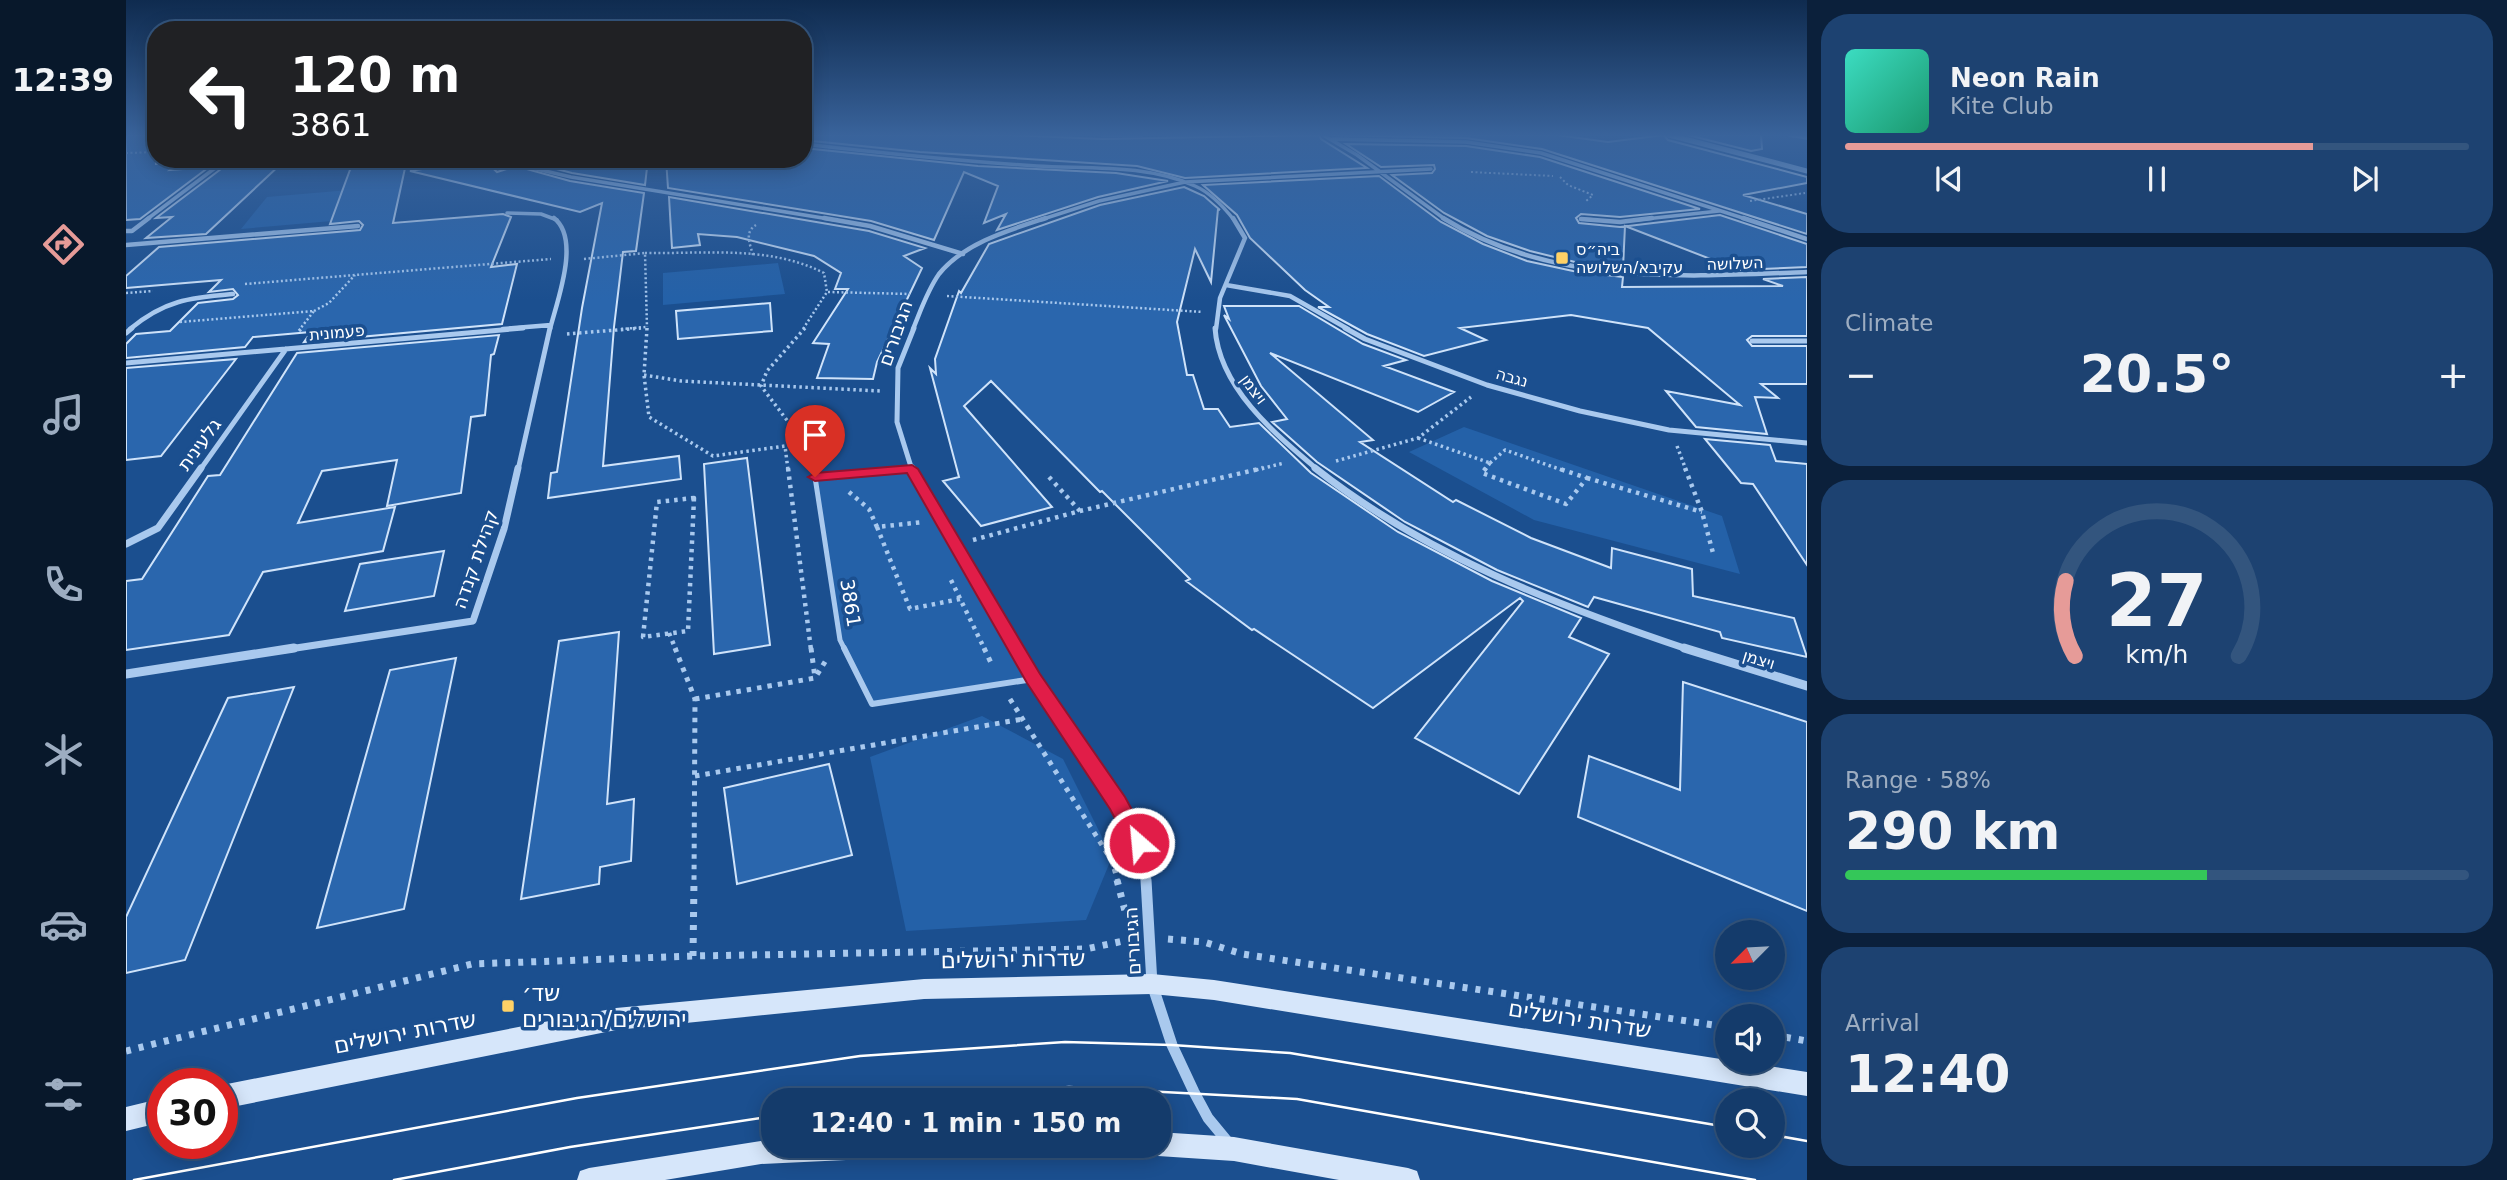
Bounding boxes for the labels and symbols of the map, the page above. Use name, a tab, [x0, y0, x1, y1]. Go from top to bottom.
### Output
place label: ביה״ס עקיבא/השלושה	[1576, 240, 1683, 277]
marker: ביה״ס עקיבא/השלושה	[1554, 250, 1570, 266]
street label: השלושה	[1706, 253, 1764, 274]
street label: הגיבורים	[873, 297, 917, 369]
street label: פעמונית	[308, 321, 366, 344]
street label: נגבה	[1494, 364, 1530, 391]
street label: ויצמן	[1236, 371, 1271, 408]
pin	[785, 405, 845, 477]
street label: גלעינית	[173, 413, 225, 474]
street label: קהילת קנדה	[448, 507, 502, 611]
street label: 3861	[836, 577, 866, 629]
street label: ויצמן	[1740, 646, 1777, 673]
position arrow	[1102, 806, 1176, 880]
street label: הגיבורים	[1119, 906, 1145, 976]
north arrow	[1715, 920, 1785, 990]
street label: שדרות ירושלים	[940, 945, 1086, 973]
place label: שד׳ ירושלים/הגיבורים	[522, 980, 687, 1032]
street label: שדרות ירושלים	[1507, 995, 1653, 1043]
marker: שד׳ ירושלים/הגיבורים	[500, 998, 516, 1014]
street label: שדרות ירושלים	[331, 1005, 479, 1059]
speed limit sign: 30	[147, 1068, 238, 1159]

